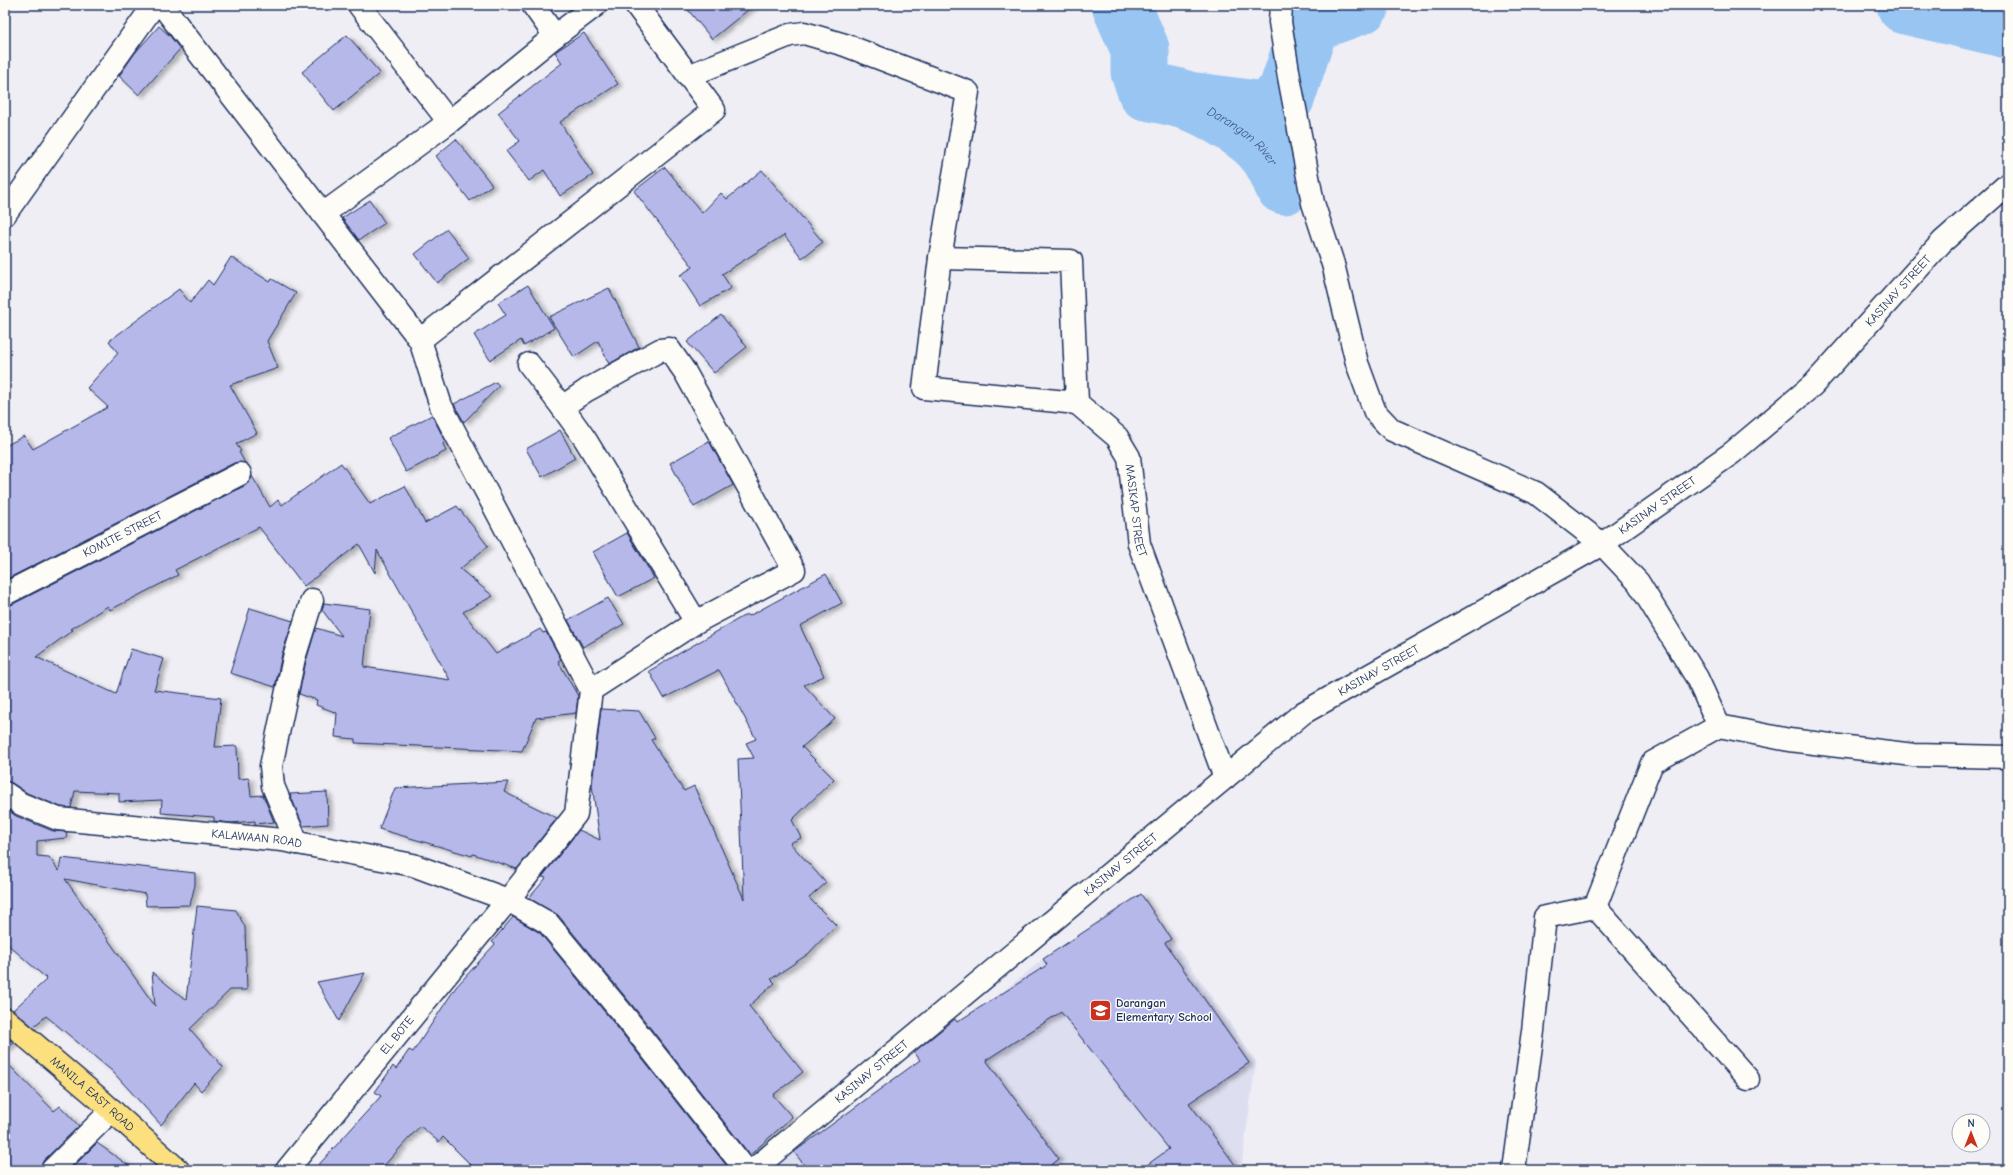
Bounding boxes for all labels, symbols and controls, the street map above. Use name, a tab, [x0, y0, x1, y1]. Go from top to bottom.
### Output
water label: Darangan River	[1205, 103, 1281, 168]
street label: KASINAY STREET	[1862, 252, 1934, 329]
street label: MASIKAP STREET	[1123, 463, 1150, 560]
street label: KASINAY STREET	[1616, 473, 1699, 537]
street label: KOMITE STREET	[81, 508, 165, 560]
street label: KASINAY STREET	[1336, 641, 1422, 699]
street label: KALAWAAN ROAD	[211, 826, 303, 851]
street label: KASINAY STREET	[1081, 830, 1161, 899]
place label: Darangan Elementary School	[1116, 996, 1212, 1024]
school or university icon: Darangan Elementary School	[1088, 997, 1114, 1023]
street label: EL BOTE	[377, 1013, 417, 1057]
street label: KASINAY STREET	[832, 1037, 912, 1106]
street label: MANILA EAST ROAD	[47, 1053, 137, 1134]
north arrow	[1951, 1113, 1991, 1153]
text: N	[1967, 1117, 1975, 1130]

